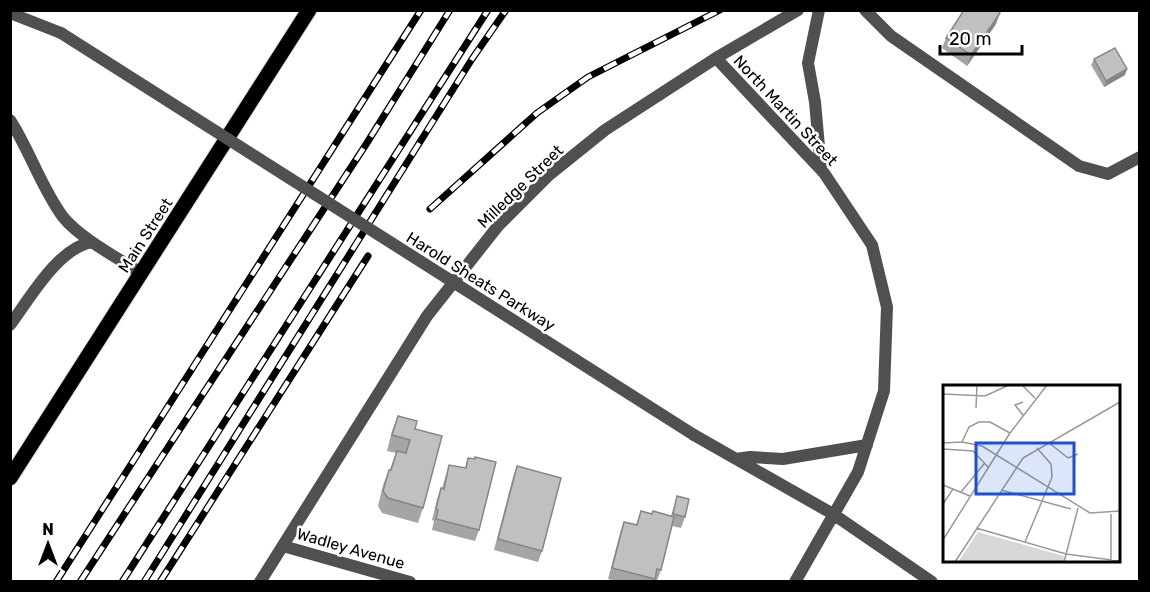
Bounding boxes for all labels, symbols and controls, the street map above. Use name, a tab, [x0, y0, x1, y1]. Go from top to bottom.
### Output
scale bar	[940, 18, 1022, 56]
text: 20 m	[949, 28, 991, 50]
street label: North Martin Street	[730, 51, 842, 169]
street label: Milledge Street	[474, 141, 567, 232]
street label: Main Street	[114, 194, 177, 276]
street label: Harold Sheats Parkway	[403, 228, 559, 335]
inset map	[943, 385, 1120, 562]
north arrow	[18, 514, 78, 574]
text: N	[42, 520, 54, 539]
street label: Wadley Avenue	[295, 524, 407, 573]

